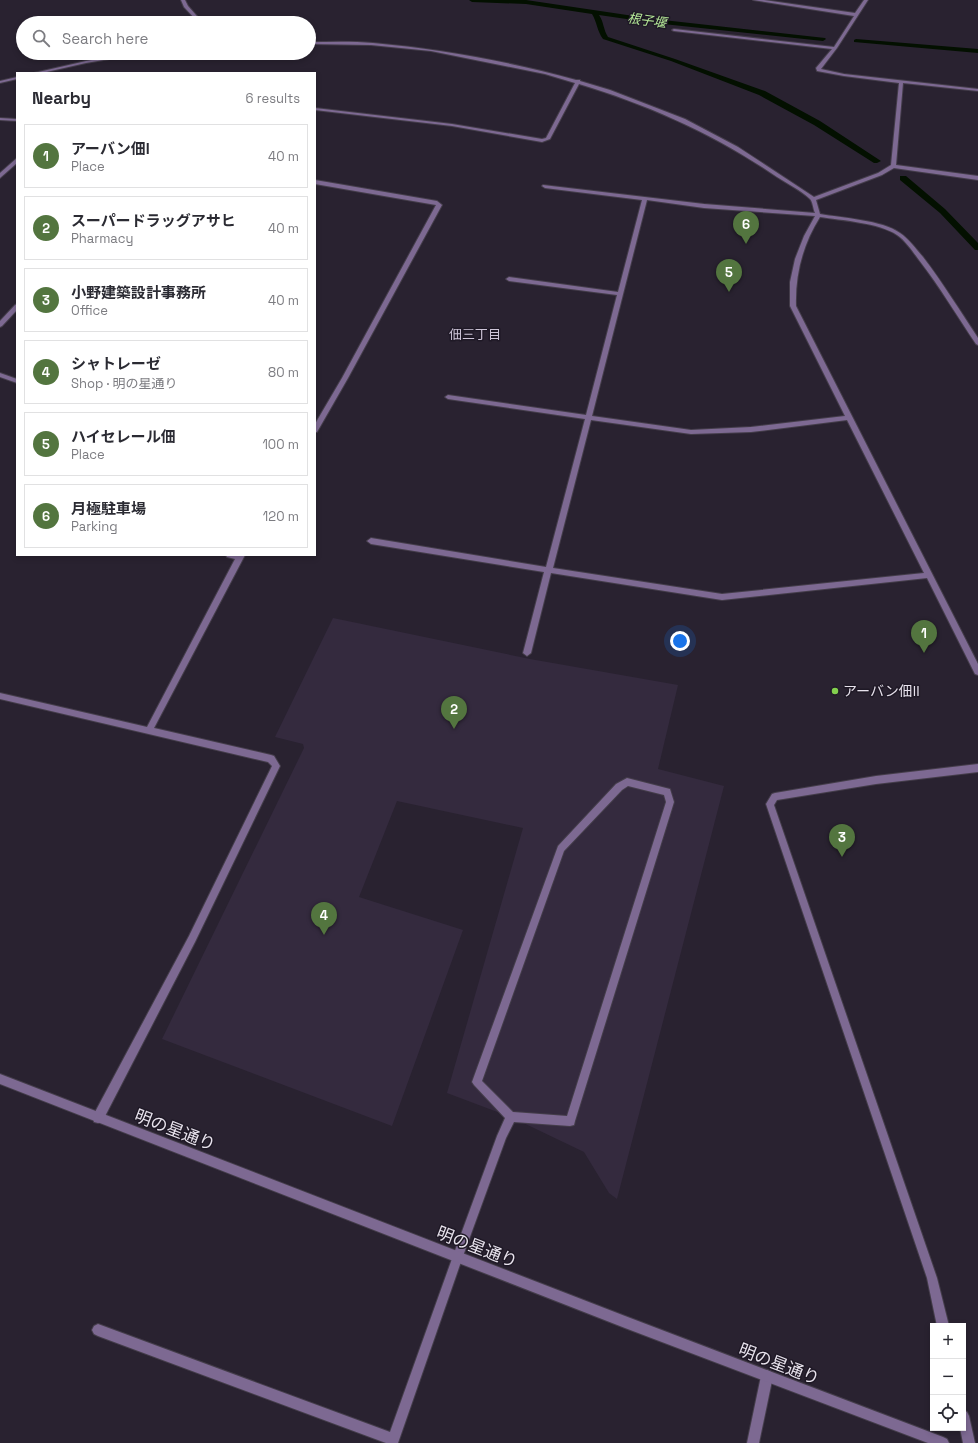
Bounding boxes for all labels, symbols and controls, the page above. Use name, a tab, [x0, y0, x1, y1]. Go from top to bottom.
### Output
water label: 根子堰	[626, 9, 669, 32]
search box	[16, 16, 316, 60]
icon: search	[30, 27, 52, 49]
text: Search here	[62, 29, 148, 48]
text: Nearby	[32, 87, 91, 109]
text: 6 results	[246, 90, 300, 107]
text: アーバン佃I	[71, 139, 150, 158]
text: 1	[43, 148, 49, 165]
text: 40 m	[268, 148, 299, 165]
text: Place	[71, 158, 105, 175]
text: スーパードラッグアサヒ	[71, 211, 236, 230]
pin: 6	[733, 211, 759, 244]
text: 2	[42, 220, 50, 237]
text: 40 m	[268, 220, 299, 237]
text: Pharmacy	[71, 230, 133, 247]
pin: 5	[716, 259, 742, 292]
text: 小野建築設計事務所	[71, 283, 206, 302]
text: 3	[42, 292, 50, 309]
text: 40 m	[268, 292, 299, 309]
text: Office	[71, 302, 108, 319]
district label: 佃三丁目	[449, 326, 501, 343]
text: シャトレーゼ	[71, 354, 161, 373]
text: 4	[42, 364, 50, 381]
text: 80 m	[268, 364, 299, 381]
text: Shop · 明の星通り	[71, 375, 177, 392]
text: ハイセレール佃	[71, 427, 176, 446]
text: 5	[42, 436, 50, 453]
text: 100 m	[262, 436, 299, 453]
text: Place	[71, 446, 105, 463]
text: 月極駐車場	[71, 499, 146, 518]
text: 6	[42, 508, 50, 525]
text: 120 m	[263, 508, 299, 525]
text: Parking	[71, 518, 118, 535]
pin: 1	[911, 620, 937, 653]
your location	[670, 631, 690, 651]
place label: アーバン佃II	[843, 682, 920, 700]
marker: アーバン佃II	[830, 686, 840, 696]
pin: 2	[441, 696, 467, 729]
pin: 3	[829, 824, 855, 857]
pin: 4	[311, 902, 337, 935]
street label: 明の星通り	[131, 1104, 219, 1156]
street label: 明の星通り	[433, 1221, 521, 1273]
map controls	[930, 1323, 966, 1431]
button: +	[930, 1323, 966, 1359]
street label: 明の星通り	[735, 1338, 823, 1390]
button: −	[930, 1359, 966, 1395]
button: locate	[930, 1395, 966, 1431]

